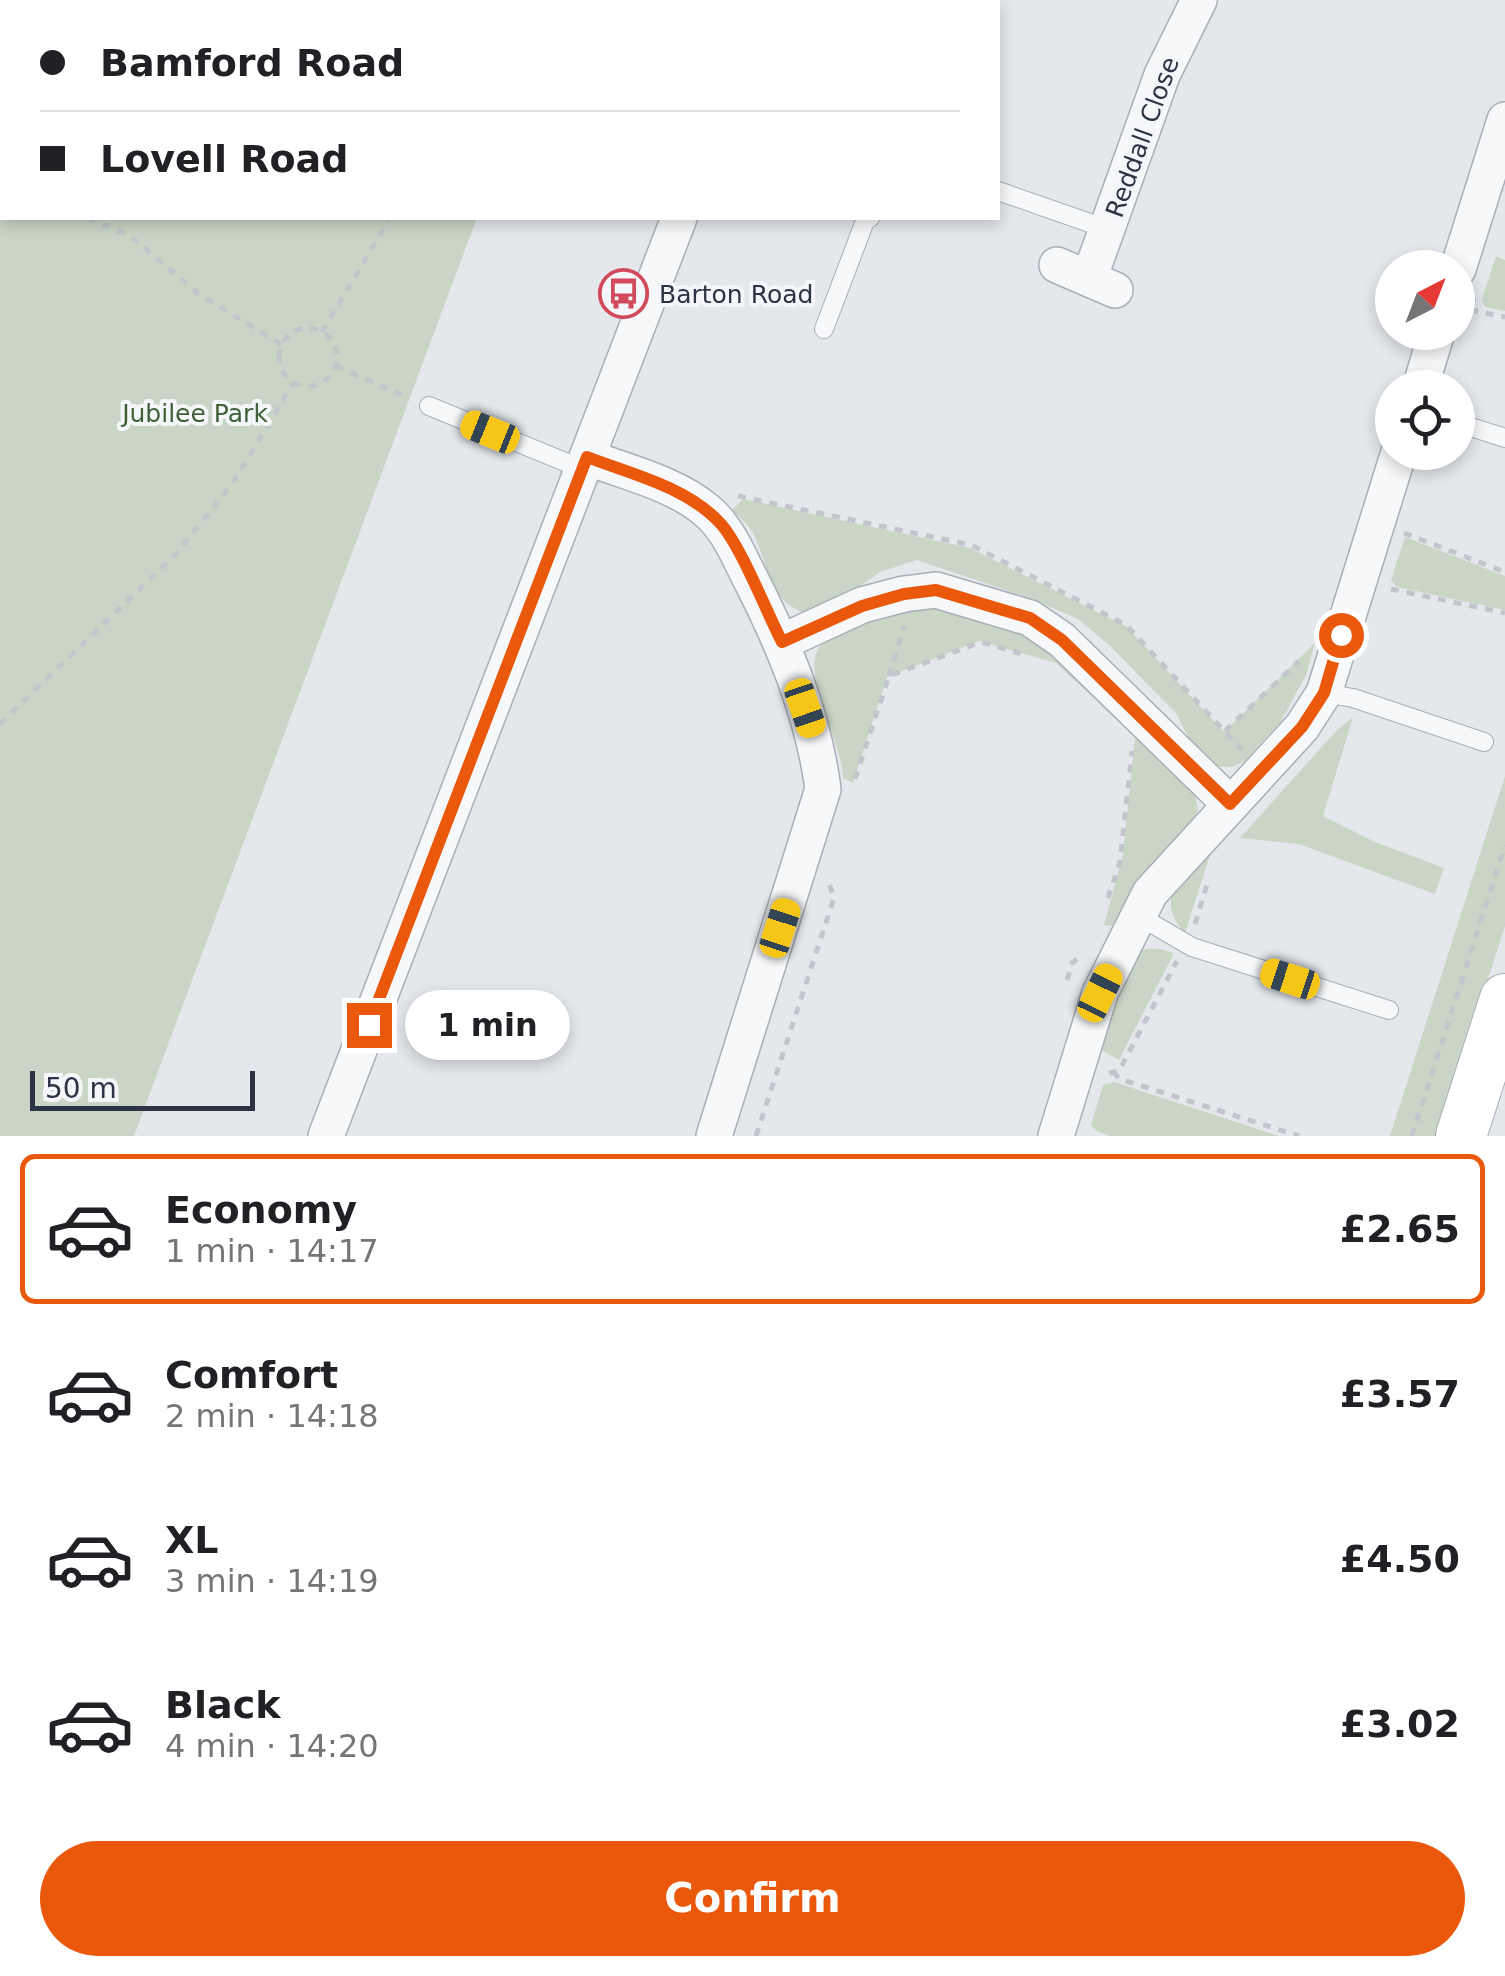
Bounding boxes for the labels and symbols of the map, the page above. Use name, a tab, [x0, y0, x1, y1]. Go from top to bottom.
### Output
street label: Reddall Close	[1100, 53, 1185, 221]
north arrow	[1375, 250, 1475, 350]
bus stop icon: Barton Road	[598, 268, 650, 320]
place label: Barton Road	[659, 280, 813, 309]
park label: Jubilee Park	[120, 399, 268, 428]
car	[457, 407, 523, 457]
route start	[1319, 613, 1364, 658]
car	[781, 675, 829, 741]
car	[756, 895, 804, 961]
car	[1257, 955, 1323, 1003]
car	[1073, 959, 1127, 1027]
callout: 1 min	[404, 990, 569, 1060]
route end	[347, 1003, 392, 1048]
scale bar	[30, 1066, 255, 1110]

